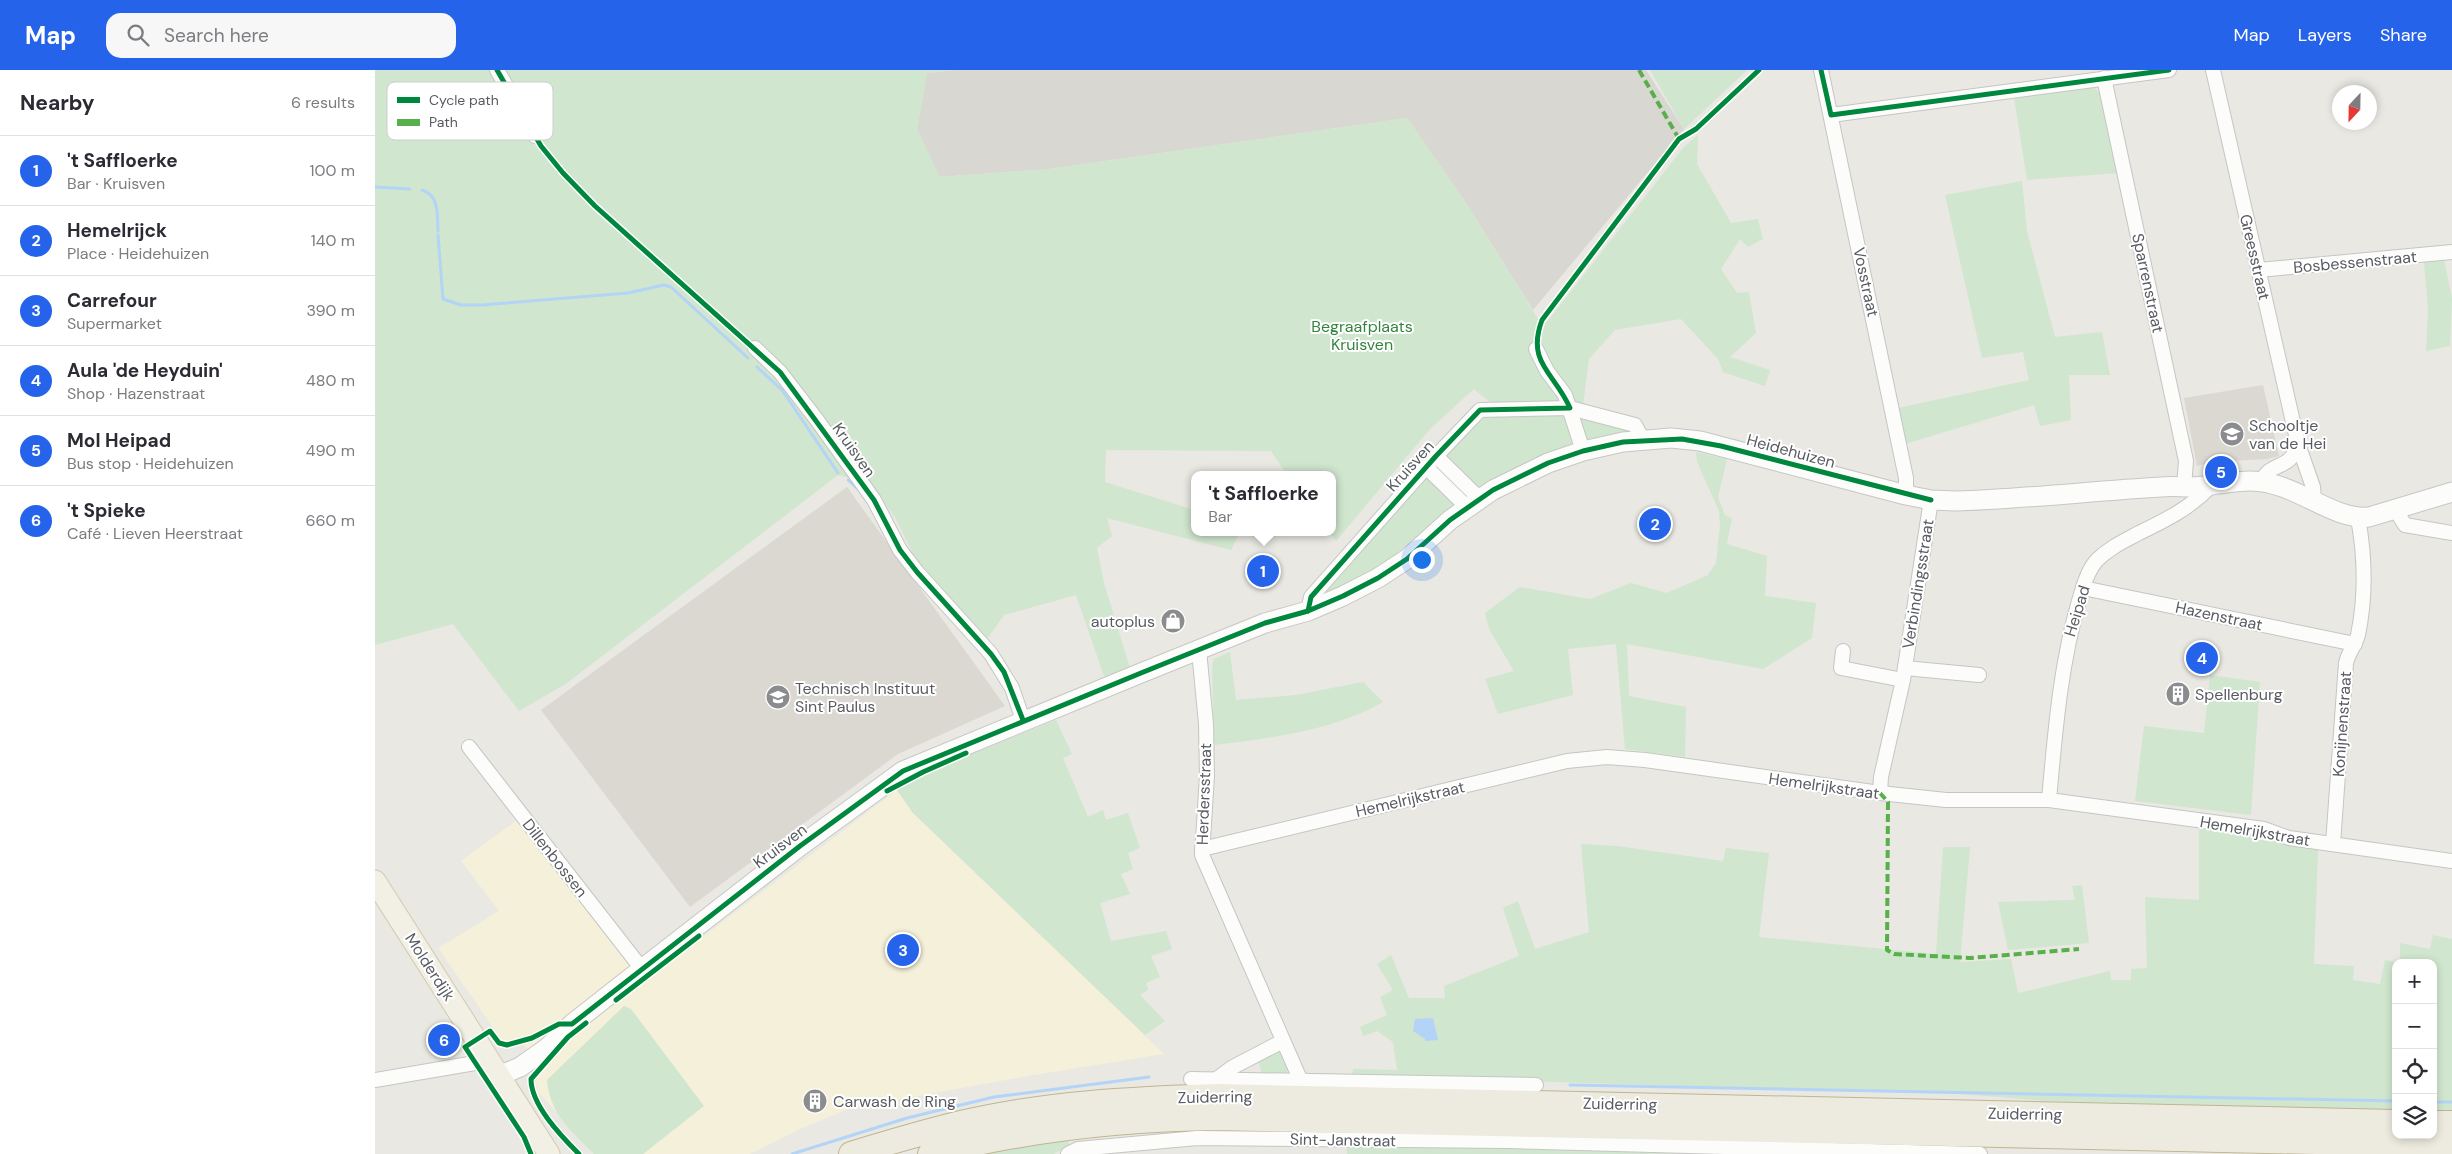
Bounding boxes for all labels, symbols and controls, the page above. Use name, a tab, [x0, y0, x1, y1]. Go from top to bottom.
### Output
search box	[106, 13, 456, 58]
text: Map	[25, 20, 76, 51]
icon: search	[124, 21, 152, 49]
text: Search here	[164, 23, 269, 48]
text: Map	[2234, 23, 2270, 47]
text: Layers	[2298, 23, 2352, 47]
text: Share	[2380, 23, 2427, 47]
legend	[387, 82, 553, 140]
north arrow	[2332, 85, 2377, 130]
text: Nearby	[20, 89, 94, 117]
text: Cycle path	[429, 91, 499, 109]
text: 6 results	[291, 92, 355, 113]
text: Path	[429, 113, 458, 131]
text: 't Saffloerke	[67, 148, 178, 173]
text: 1	[33, 160, 39, 181]
text: 100 m	[310, 160, 355, 181]
text: Bar · Kruisven	[67, 173, 165, 194]
street label: Greesstraat	[2235, 212, 2275, 302]
text: Hemelrijck	[67, 218, 167, 243]
text: 2	[31, 230, 41, 251]
text: 140 m	[311, 230, 355, 251]
street label: Sparrenstraat	[2127, 231, 2169, 335]
text: Place · Heidehuizen	[67, 243, 209, 264]
street label: Vosstraat	[1848, 245, 1884, 319]
street label: Bosbessenstraat	[2292, 246, 2418, 278]
text: Carrefour	[67, 288, 157, 313]
text: 3	[31, 300, 41, 321]
text: 390 m	[307, 300, 355, 321]
text: Supermarket	[67, 313, 162, 334]
park label: Begraafplaats Kruisven	[1311, 316, 1413, 355]
text: Aula 'de Heyduin'	[67, 358, 223, 383]
text: 4	[31, 370, 41, 391]
text: 480 m	[306, 370, 355, 391]
text: Shop · Hazenstraat	[67, 383, 205, 404]
place label: Schooltje van de Hei	[2249, 415, 2326, 454]
street label: Kruisven	[828, 419, 880, 481]
school or university icon: Schooltje van de Hei	[2219, 421, 2245, 447]
text: Mol Heipad	[67, 428, 171, 453]
street label: Heidehuizen	[1744, 429, 1838, 473]
street label: Kruisven	[1381, 436, 1439, 496]
text: 5	[31, 440, 41, 461]
text: 490 m	[306, 440, 355, 461]
text: Bus stop · Heidehuizen	[67, 453, 234, 474]
pin: 5	[2205, 453, 2237, 491]
popup	[1191, 471, 1336, 536]
text: 't Saffloerke	[1208, 481, 1319, 506]
text: 't Spieke	[67, 498, 146, 523]
pin: 2	[1639, 505, 1671, 543]
text: Bar	[1208, 506, 1232, 527]
text: 6	[31, 510, 41, 531]
text: 660 m	[305, 510, 355, 531]
street label: Verbindingsstraat	[1897, 518, 1939, 650]
text: Café · Lieven Heerstraat	[67, 523, 243, 544]
your location	[1409, 547, 1435, 573]
pin: 1	[1247, 552, 1279, 590]
street label: Heipad	[2059, 583, 2095, 639]
street label: Hazenstraat	[2174, 597, 2264, 635]
shop icon: autoplus	[1160, 608, 1186, 634]
place label: autoplus	[1091, 611, 1155, 632]
pin: 4	[2186, 639, 2218, 677]
street label: Konijnenstraat	[2328, 670, 2356, 778]
place label: Technisch Instituut Sint Paulus	[795, 678, 935, 717]
building icon: Spellenburg	[2165, 681, 2191, 707]
school or university icon: Technisch Instituut Sint Paulus	[765, 684, 791, 710]
place label: Spellenburg	[2195, 684, 2283, 705]
street label: Herdersstraat	[1192, 743, 1216, 845]
street label: Hemelrijkstraat	[1767, 768, 1881, 804]
street label: Hemelrijkstraat	[1353, 776, 1467, 822]
street label: Hemelrijkstraat	[2198, 811, 2312, 851]
street label: Dillenbossen	[518, 814, 592, 902]
street label: Kruisven	[749, 819, 811, 873]
street label: Molderdijk	[400, 929, 460, 1005]
pin: 3	[887, 931, 919, 969]
map controls	[2392, 959, 2437, 1139]
button: +	[2392, 959, 2437, 1004]
button: −	[2392, 1004, 2437, 1049]
pin: 6	[428, 1021, 460, 1059]
button: locate	[2392, 1049, 2437, 1094]
street label: Zuiderring	[1178, 1086, 1253, 1108]
building icon: Carwash de Ring	[802, 1088, 828, 1114]
place label: Carwash de Ring	[833, 1091, 956, 1112]
street label: Zuiderring	[1583, 1093, 1658, 1115]
button: layers	[2392, 1094, 2437, 1139]
street label: Zuiderring	[1988, 1103, 2063, 1125]
street label: Sint-Janstraat	[1290, 1129, 1396, 1151]

